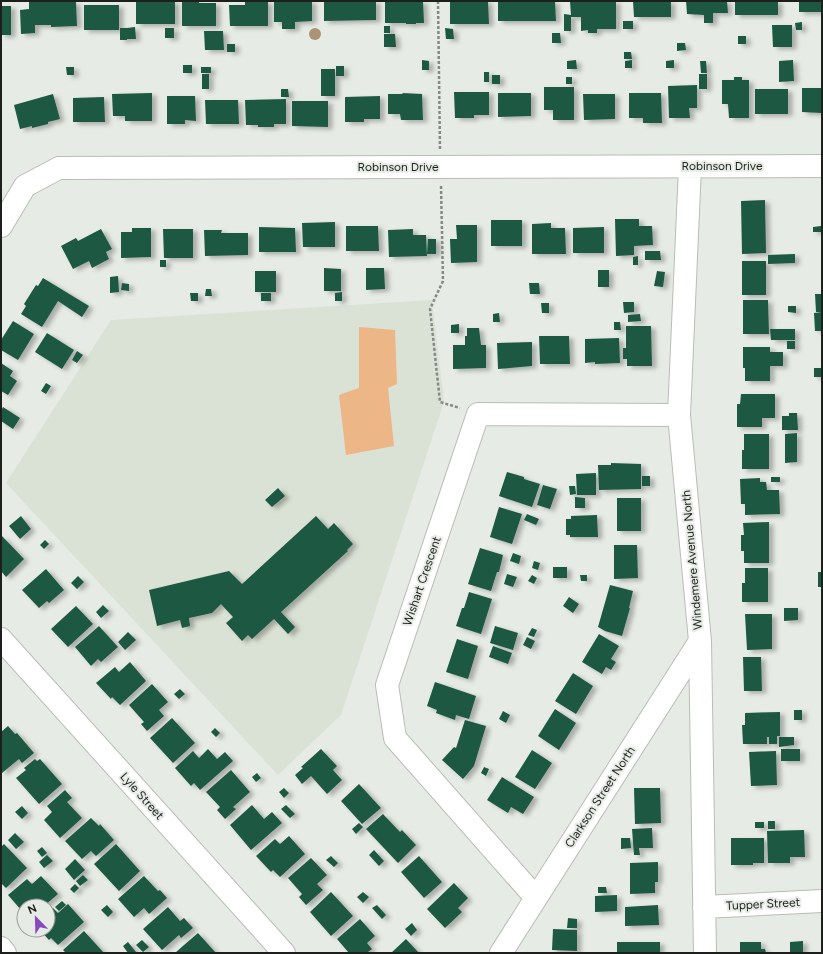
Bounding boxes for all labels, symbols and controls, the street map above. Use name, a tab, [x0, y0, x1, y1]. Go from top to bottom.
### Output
street label: Robinson Drive	[682, 159, 763, 173]
street label: Robinson Drive	[358, 160, 439, 174]
street label: Windemere Avenue North	[679, 489, 705, 630]
street label: Wishart Crescent	[400, 534, 444, 627]
street label: Clarkson Street North	[562, 744, 638, 850]
street label: Lyle Street	[117, 770, 167, 823]
street label: Tupper Street	[726, 895, 801, 913]
north arrow	[16, 898, 56, 938]
text: N	[26, 902, 39, 917]

